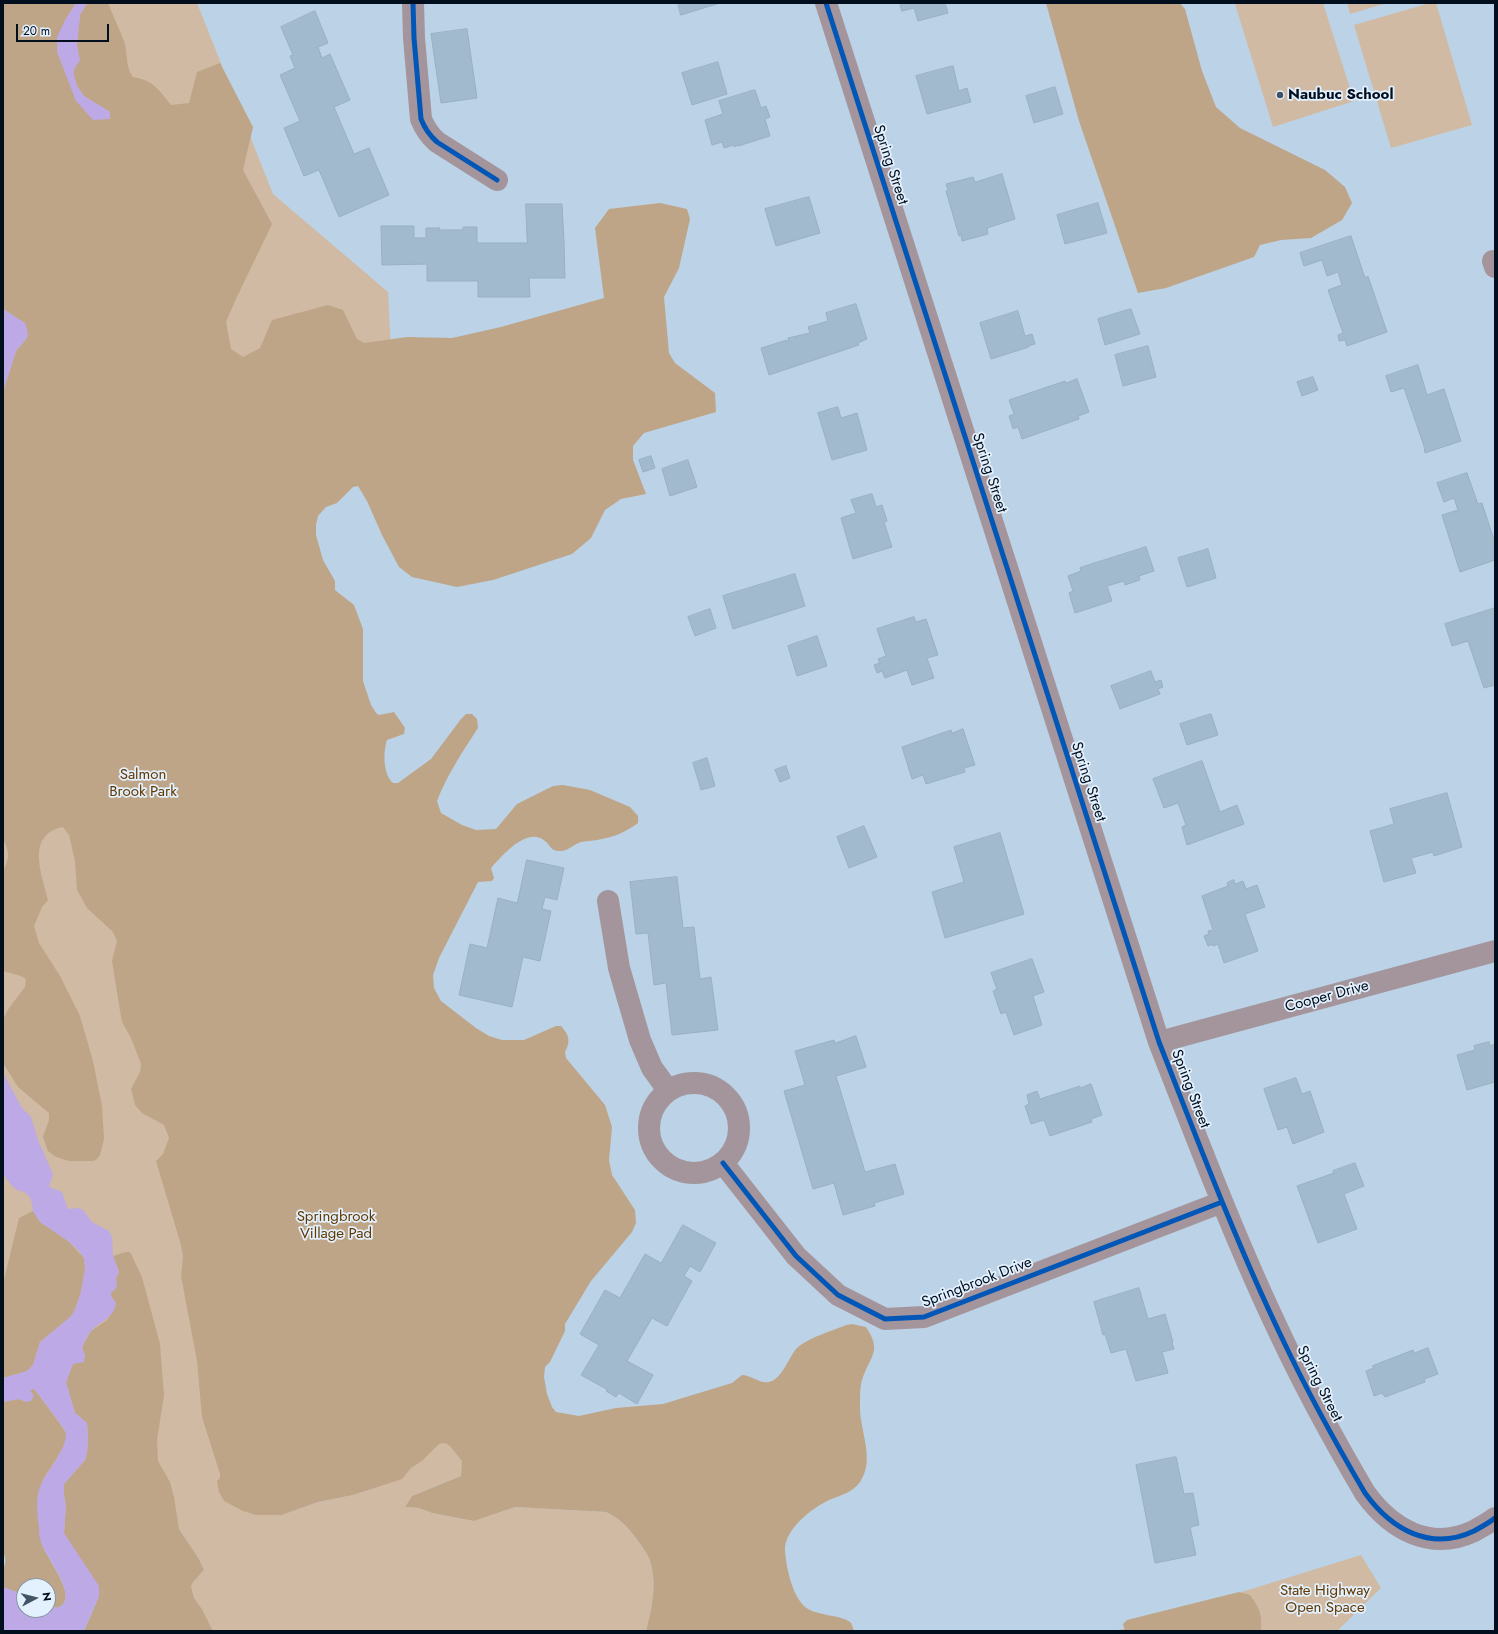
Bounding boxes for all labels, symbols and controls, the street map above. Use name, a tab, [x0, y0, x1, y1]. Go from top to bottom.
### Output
scale bar	[18, 16, 111, 42]
text: 20 m	[23, 22, 50, 40]
place label: Naubuc School	[1288, 86, 1393, 104]
marker: Naubuc School	[1275, 90, 1285, 100]
street label: Spring Street	[869, 123, 911, 207]
street label: Spring Street	[968, 431, 1010, 515]
street label: Spring Street	[1067, 740, 1109, 824]
park label: Salmon Brook Park	[109, 766, 177, 801]
street label: Cooper Drive	[1283, 977, 1371, 1017]
street label: Spring Street	[1167, 1047, 1213, 1131]
park label: Springbrook Village Pad	[297, 1208, 375, 1243]
street label: Springbrook Drive	[919, 1254, 1035, 1312]
street label: Spring Street	[1292, 1343, 1346, 1425]
north arrow	[16, 1578, 56, 1618]
park label: State Highway Open Space	[1280, 1582, 1370, 1617]
text: N	[38, 1591, 55, 1602]

